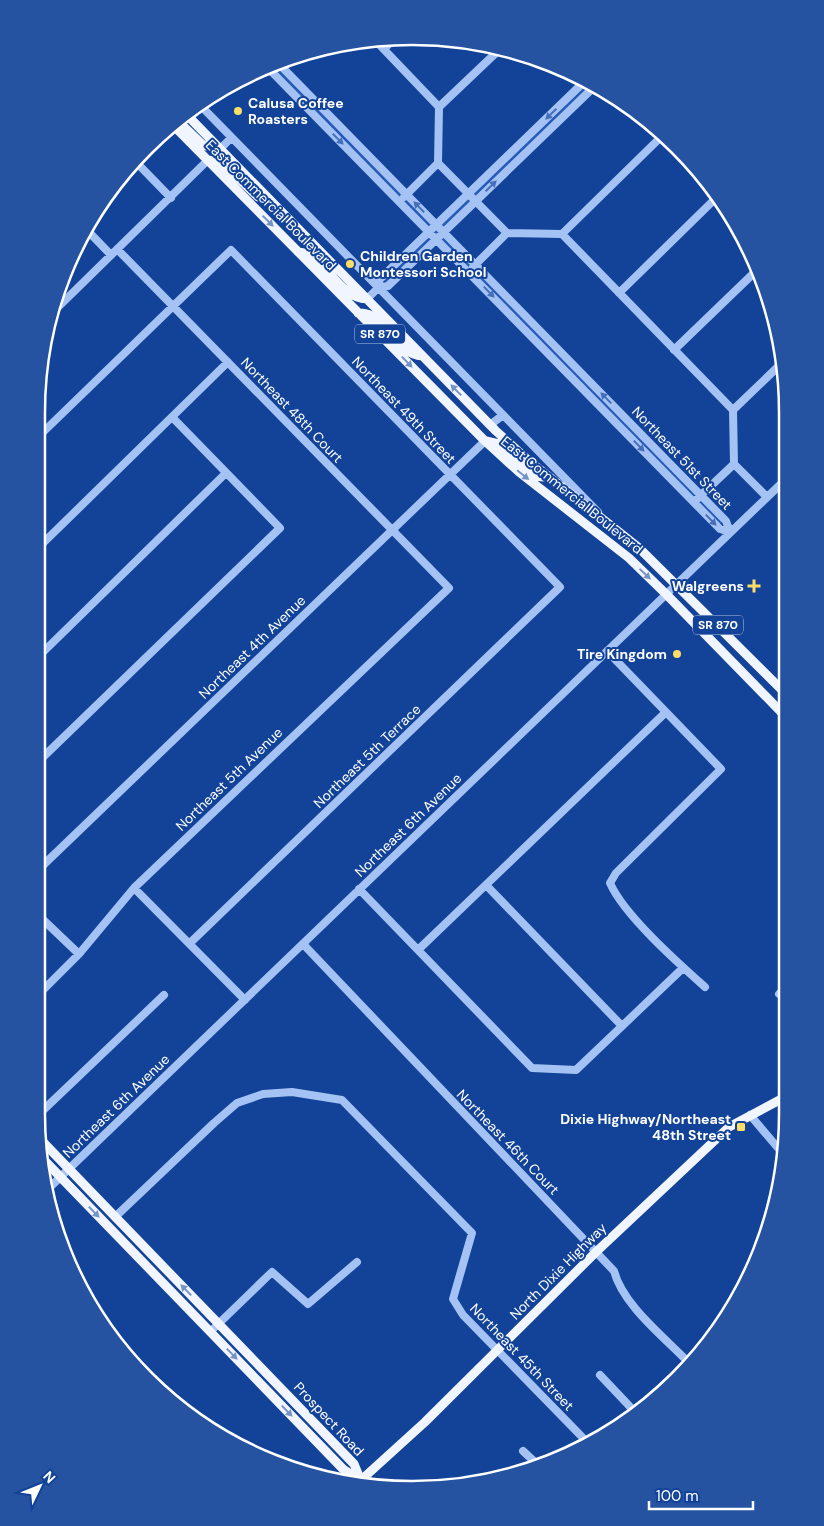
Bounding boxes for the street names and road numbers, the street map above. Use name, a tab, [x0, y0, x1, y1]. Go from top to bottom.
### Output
street label: East Commercial Boulevard	[202, 136, 340, 274]
road number: SR 870	[355, 324, 405, 344]
street label: Northeast 49th Street	[348, 353, 460, 467]
street label: Northeast 48th Court	[237, 354, 347, 466]
street label: Northeast 51st Street	[628, 403, 736, 513]
street label: East Commercial Boulevard	[497, 432, 647, 558]
street label: Northeast 4th Avenue	[195, 591, 309, 703]
road number: SR 870	[693, 616, 743, 634]
street label: Northeast 5th Terrace	[310, 700, 425, 812]
street label: Northeast 5th Avenue	[172, 723, 286, 835]
street label: Northeast 6th Avenue	[351, 769, 465, 881]
street label: Northeast 6th Avenue	[59, 1050, 173, 1162]
street label: Northeast 46th Court	[453, 1085, 563, 1199]
street label: North Dixie Highway	[506, 1219, 610, 1323]
street label: Northeast 45th Street	[466, 1300, 578, 1414]
street label: Prospect Road	[290, 1378, 368, 1460]

